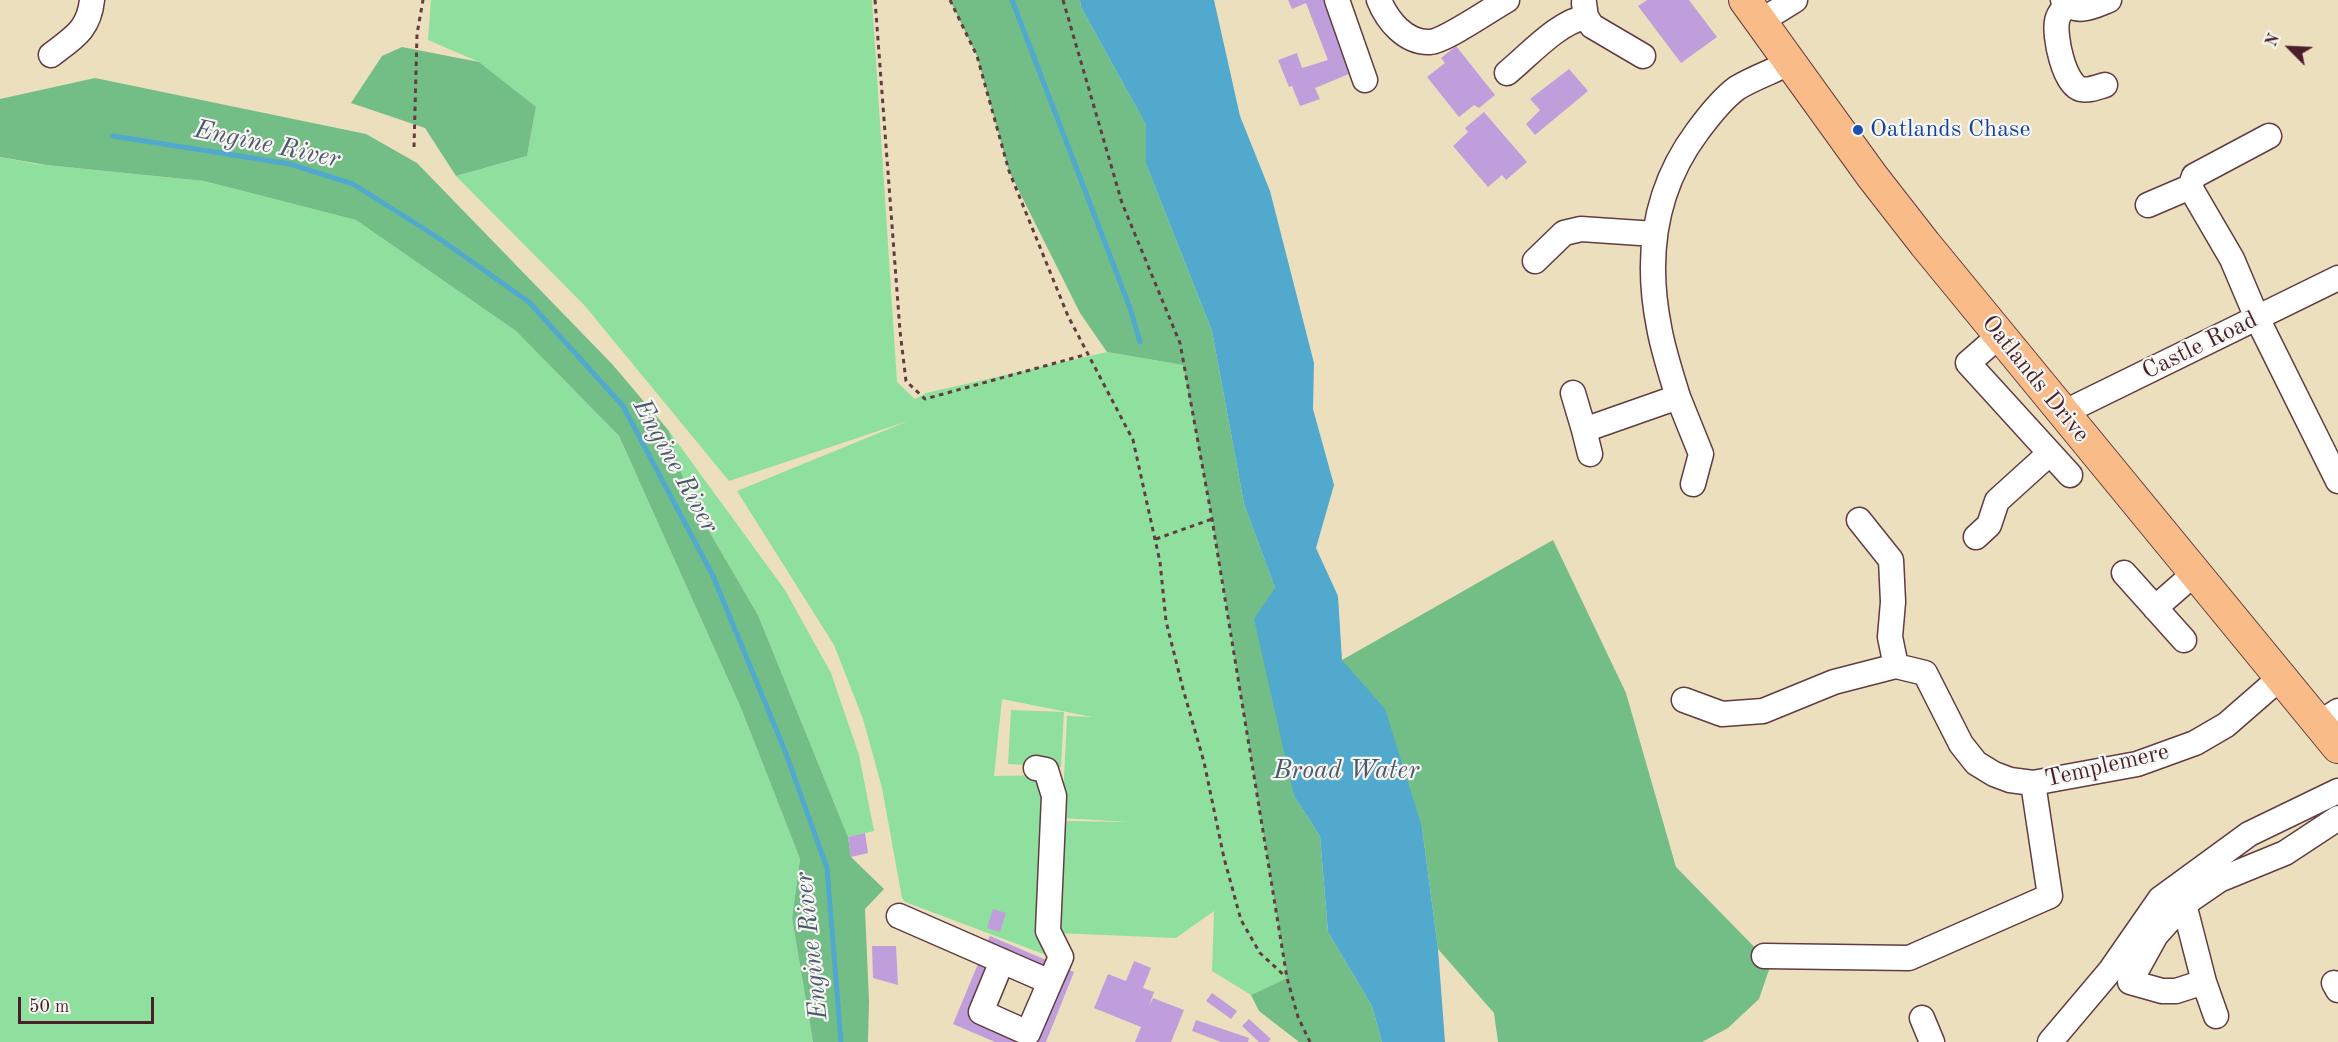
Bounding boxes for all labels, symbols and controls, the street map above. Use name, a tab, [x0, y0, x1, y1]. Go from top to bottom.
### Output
north arrow	[2260, 18, 2320, 78]
text: N	[2264, 32, 2283, 50]
water label: Engine River	[191, 114, 343, 176]
place label: Oatlands Chase	[1870, 116, 2030, 144]
marker: Oatlands Chase	[1851, 123, 1865, 137]
street label: Castle Road	[2138, 306, 2262, 386]
street label: Oatlands Drive	[1975, 309, 2095, 449]
water label: Engine River	[625, 393, 725, 539]
street label: Templemere	[2042, 738, 2172, 794]
water label: Broad Water	[1273, 755, 1419, 787]
water label: Engine River	[789, 870, 835, 1022]
scale bar	[21, 985, 158, 1023]
text: 50 m	[29, 998, 69, 1016]

